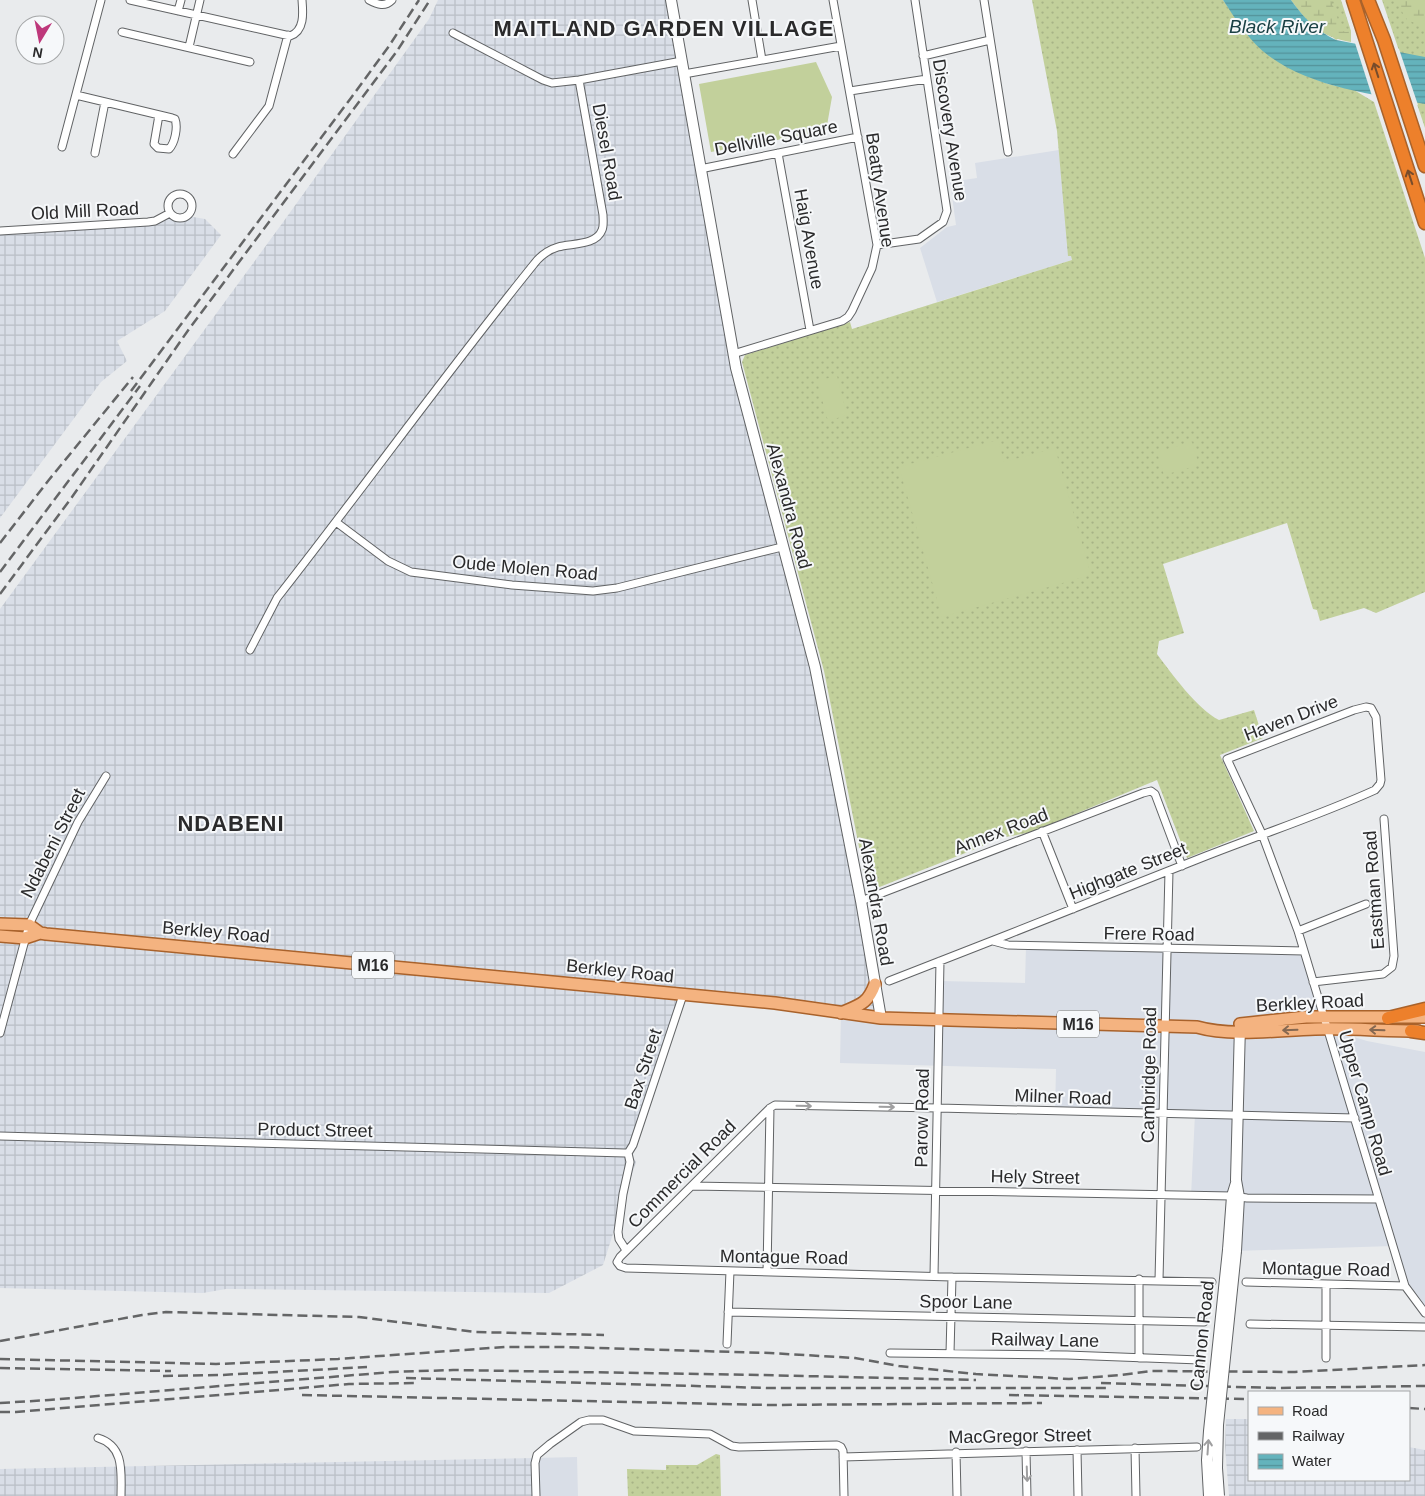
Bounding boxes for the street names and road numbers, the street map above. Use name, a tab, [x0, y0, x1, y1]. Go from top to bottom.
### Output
street label: Discovery Avenue	[929, 57, 971, 203]
street label: Diesel Road	[589, 102, 625, 202]
street label: Dellville Square	[713, 116, 839, 160]
street label: Beatty Avenue	[862, 131, 898, 249]
street label: Haig Avenue	[790, 187, 828, 291]
street label: Old Mill Road	[31, 198, 139, 224]
street label: Alexandra Road	[763, 441, 815, 571]
street label: Oude Molen Road	[451, 552, 599, 584]
street label: Haven Drive	[1241, 691, 1341, 745]
street label: Ndabeni Street	[17, 785, 89, 901]
street label: Annex Road	[951, 804, 1051, 858]
street label: Eastman Road	[1360, 830, 1388, 950]
street label: Alexandra Road	[855, 837, 897, 967]
street label: Highgate Street	[1066, 838, 1190, 904]
street label: Berkley Road	[161, 917, 271, 947]
street label: Frere Road	[1103, 923, 1195, 945]
road number: M16	[352, 952, 394, 978]
street label: Berkley Road	[565, 955, 675, 987]
street label: Berkley Road	[1256, 990, 1364, 1016]
street label: Cambridge Road	[1138, 1007, 1160, 1143]
road number: M16	[1057, 1011, 1099, 1038]
street label: Bax Street	[621, 1026, 665, 1112]
street label: Upper Camp Road	[1335, 1028, 1395, 1178]
street label: Parow Road	[911, 1068, 933, 1168]
street label: Milner Road	[1014, 1085, 1112, 1109]
street label: Commercial Road	[624, 1116, 740, 1232]
street label: Product Street	[257, 1119, 373, 1141]
street label: Hely Street	[990, 1166, 1080, 1188]
street label: Montague Road	[720, 1246, 848, 1268]
street label: Montague Road	[1262, 1258, 1390, 1280]
street label: Cannon Road	[1186, 1280, 1218, 1392]
street label: Spoor Lane	[919, 1291, 1013, 1313]
street label: Railway Lane	[991, 1329, 1099, 1351]
street label: MacGregor Street	[948, 1425, 1092, 1447]

